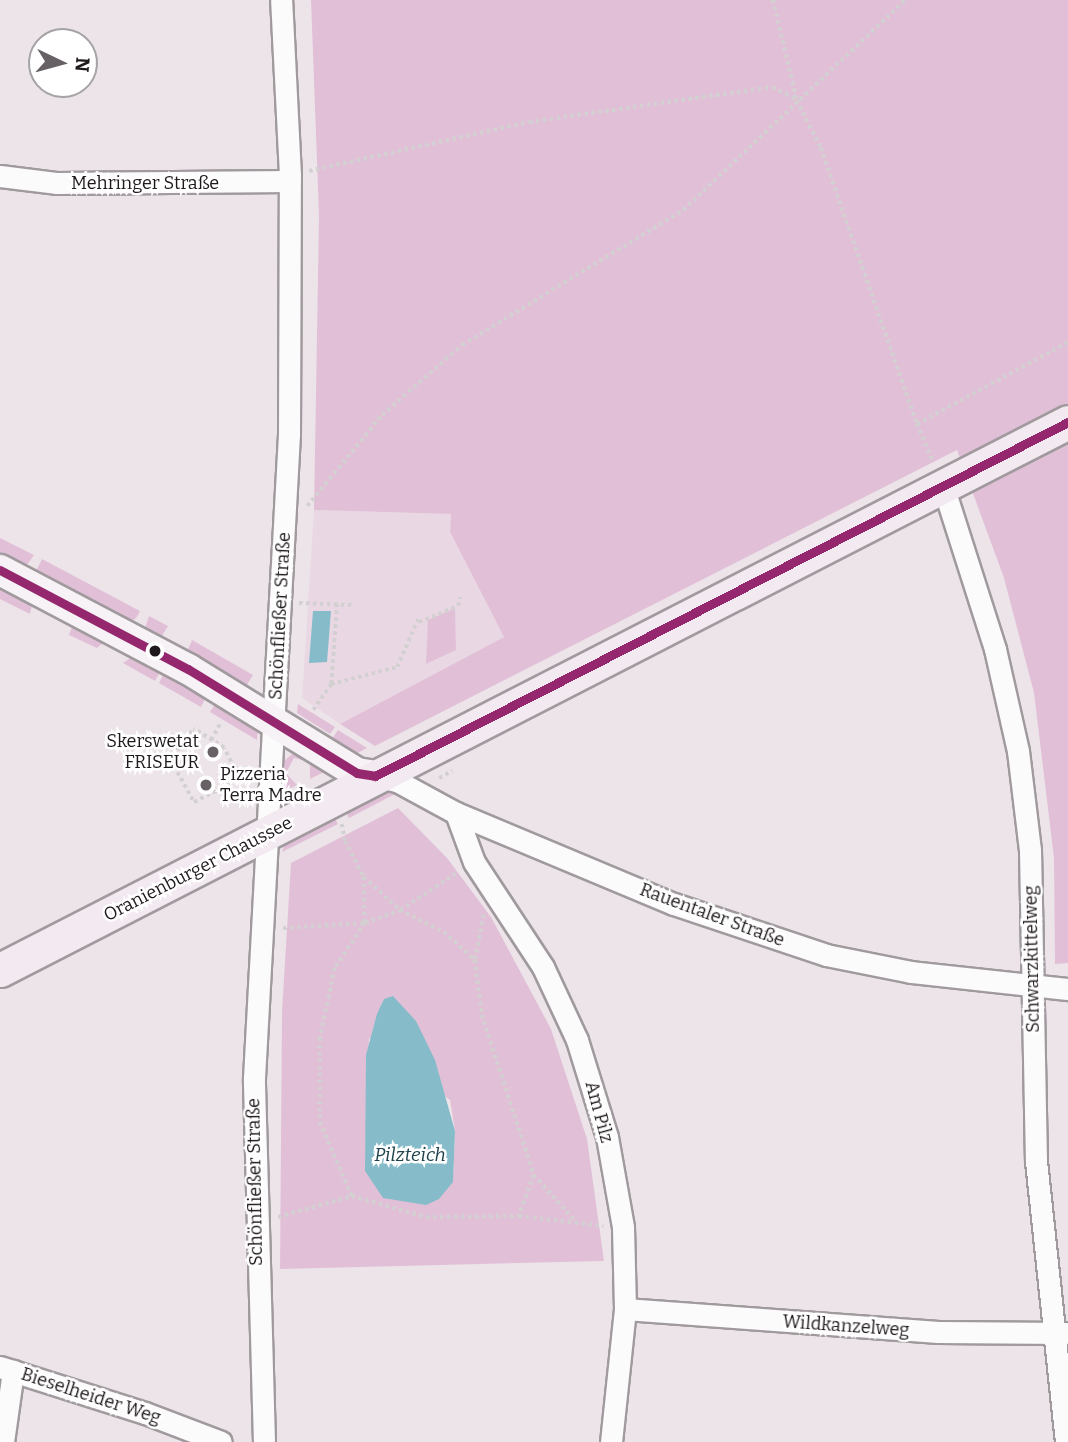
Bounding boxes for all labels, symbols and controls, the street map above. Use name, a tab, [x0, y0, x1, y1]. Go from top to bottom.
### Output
north arrow	[28, 28, 98, 98]
text: N	[70, 56, 95, 73]
street label: Mehringer Straße	[71, 172, 219, 194]
street label: Schönfließer Straße	[265, 532, 295, 700]
unlabelled marker	[148, 644, 162, 658]
place label: Skerswetat FRISEUR	[106, 731, 199, 774]
marker: Skerswetat FRISEUR	[205, 744, 221, 760]
place label: Pizzeria Terra Madre	[220, 764, 322, 806]
marker: Pizzeria Terra Madre	[198, 777, 214, 793]
street label: Oranienburger Chaussee	[100, 812, 296, 926]
street label: Rauentaler Straße	[637, 879, 787, 951]
street label: Schwarzkittelweg	[1020, 885, 1044, 1033]
street label: Am Pilz	[580, 1079, 618, 1145]
street label: Schönfließer Straße	[243, 1098, 267, 1266]
water label: Pilzteich	[374, 1144, 446, 1166]
street label: Wildkanzelweg	[782, 1311, 910, 1341]
street label: Bieselheider Weg	[18, 1363, 164, 1429]

